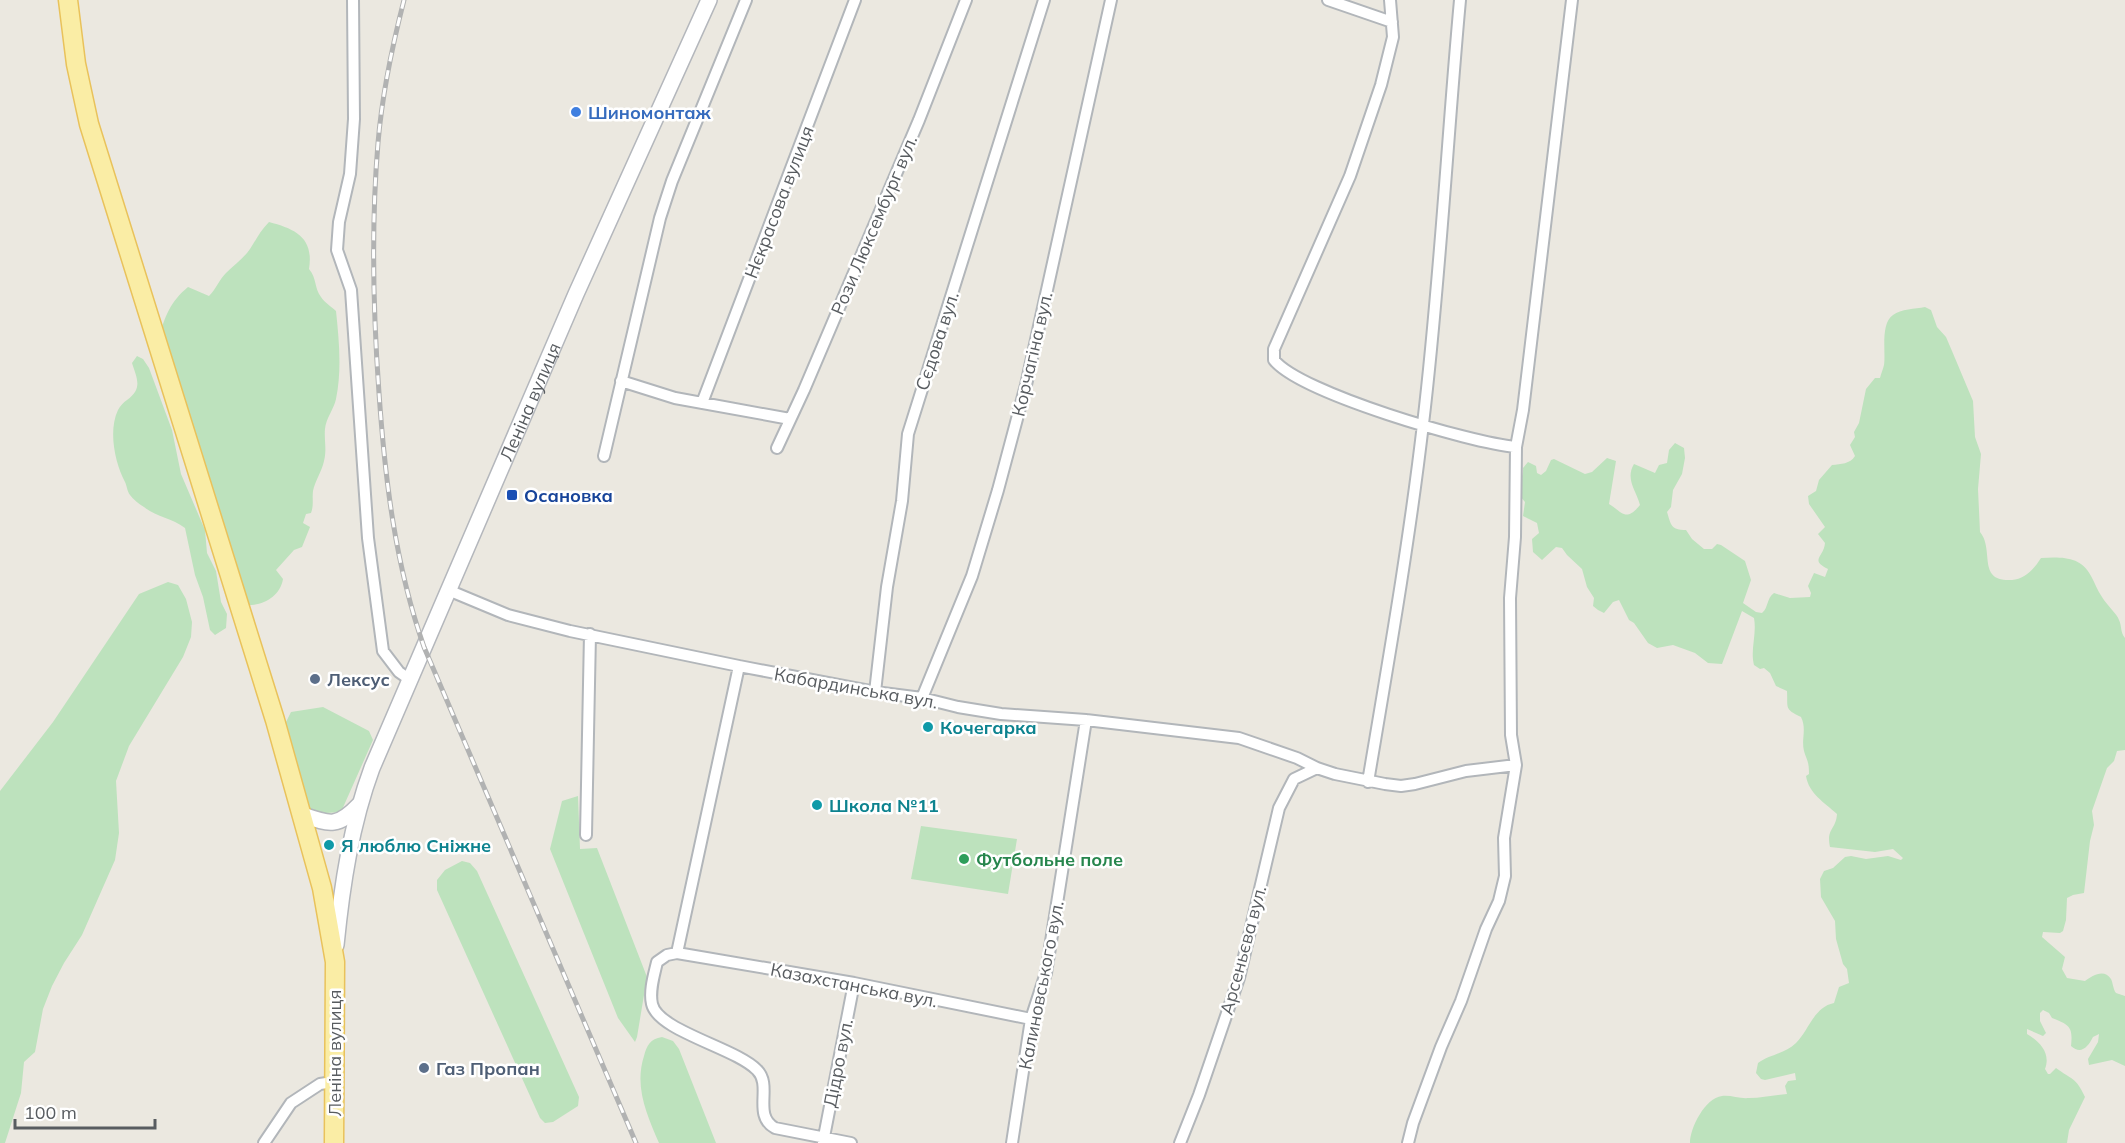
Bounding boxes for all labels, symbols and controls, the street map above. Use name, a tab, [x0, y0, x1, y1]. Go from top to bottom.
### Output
place label: Шиномонтаж	[588, 101, 712, 124]
marker: Шиномонтаж	[569, 105, 583, 119]
street label: Нєкрасова вулиця	[739, 122, 819, 282]
street label: Рози Люксембург вул.	[826, 132, 922, 318]
street label: Сєдова вул.	[910, 289, 964, 393]
street label: Корчагіна вул.	[1006, 289, 1058, 419]
street label: Леніна вулиця	[494, 339, 565, 464]
place label: Осановка	[524, 484, 613, 507]
marker: Осановка	[505, 488, 519, 502]
street label: Кабардинська вул.	[772, 662, 940, 714]
place label: Лексус	[327, 668, 390, 691]
marker: Лексус	[308, 672, 322, 686]
place label: Кочегарка	[940, 716, 1037, 739]
marker: Кочегарка	[921, 720, 935, 734]
place label: Школа №11	[829, 794, 939, 817]
marker: Школа №11	[810, 798, 824, 812]
place label: Я люблю Сніжне	[341, 834, 491, 857]
marker: Я люблю Сніжне	[322, 838, 336, 852]
place label: Футбольне поле	[976, 848, 1123, 871]
marker: Футбольне поле	[957, 852, 971, 866]
street label: Арсеньєва вул.	[1215, 883, 1271, 1017]
street label: Калиновського вул.	[1013, 899, 1069, 1071]
street label: Казахстанська вул.	[768, 958, 940, 1012]
street label: Леніна вулиця	[323, 990, 346, 1116]
street label: Дідро вул.	[818, 1017, 858, 1109]
place label: Газ Пропан	[436, 1057, 540, 1080]
marker: Газ Пропан	[417, 1061, 431, 1075]
scale bar	[15, 1092, 154, 1130]
text: 100 m	[24, 1101, 77, 1124]

